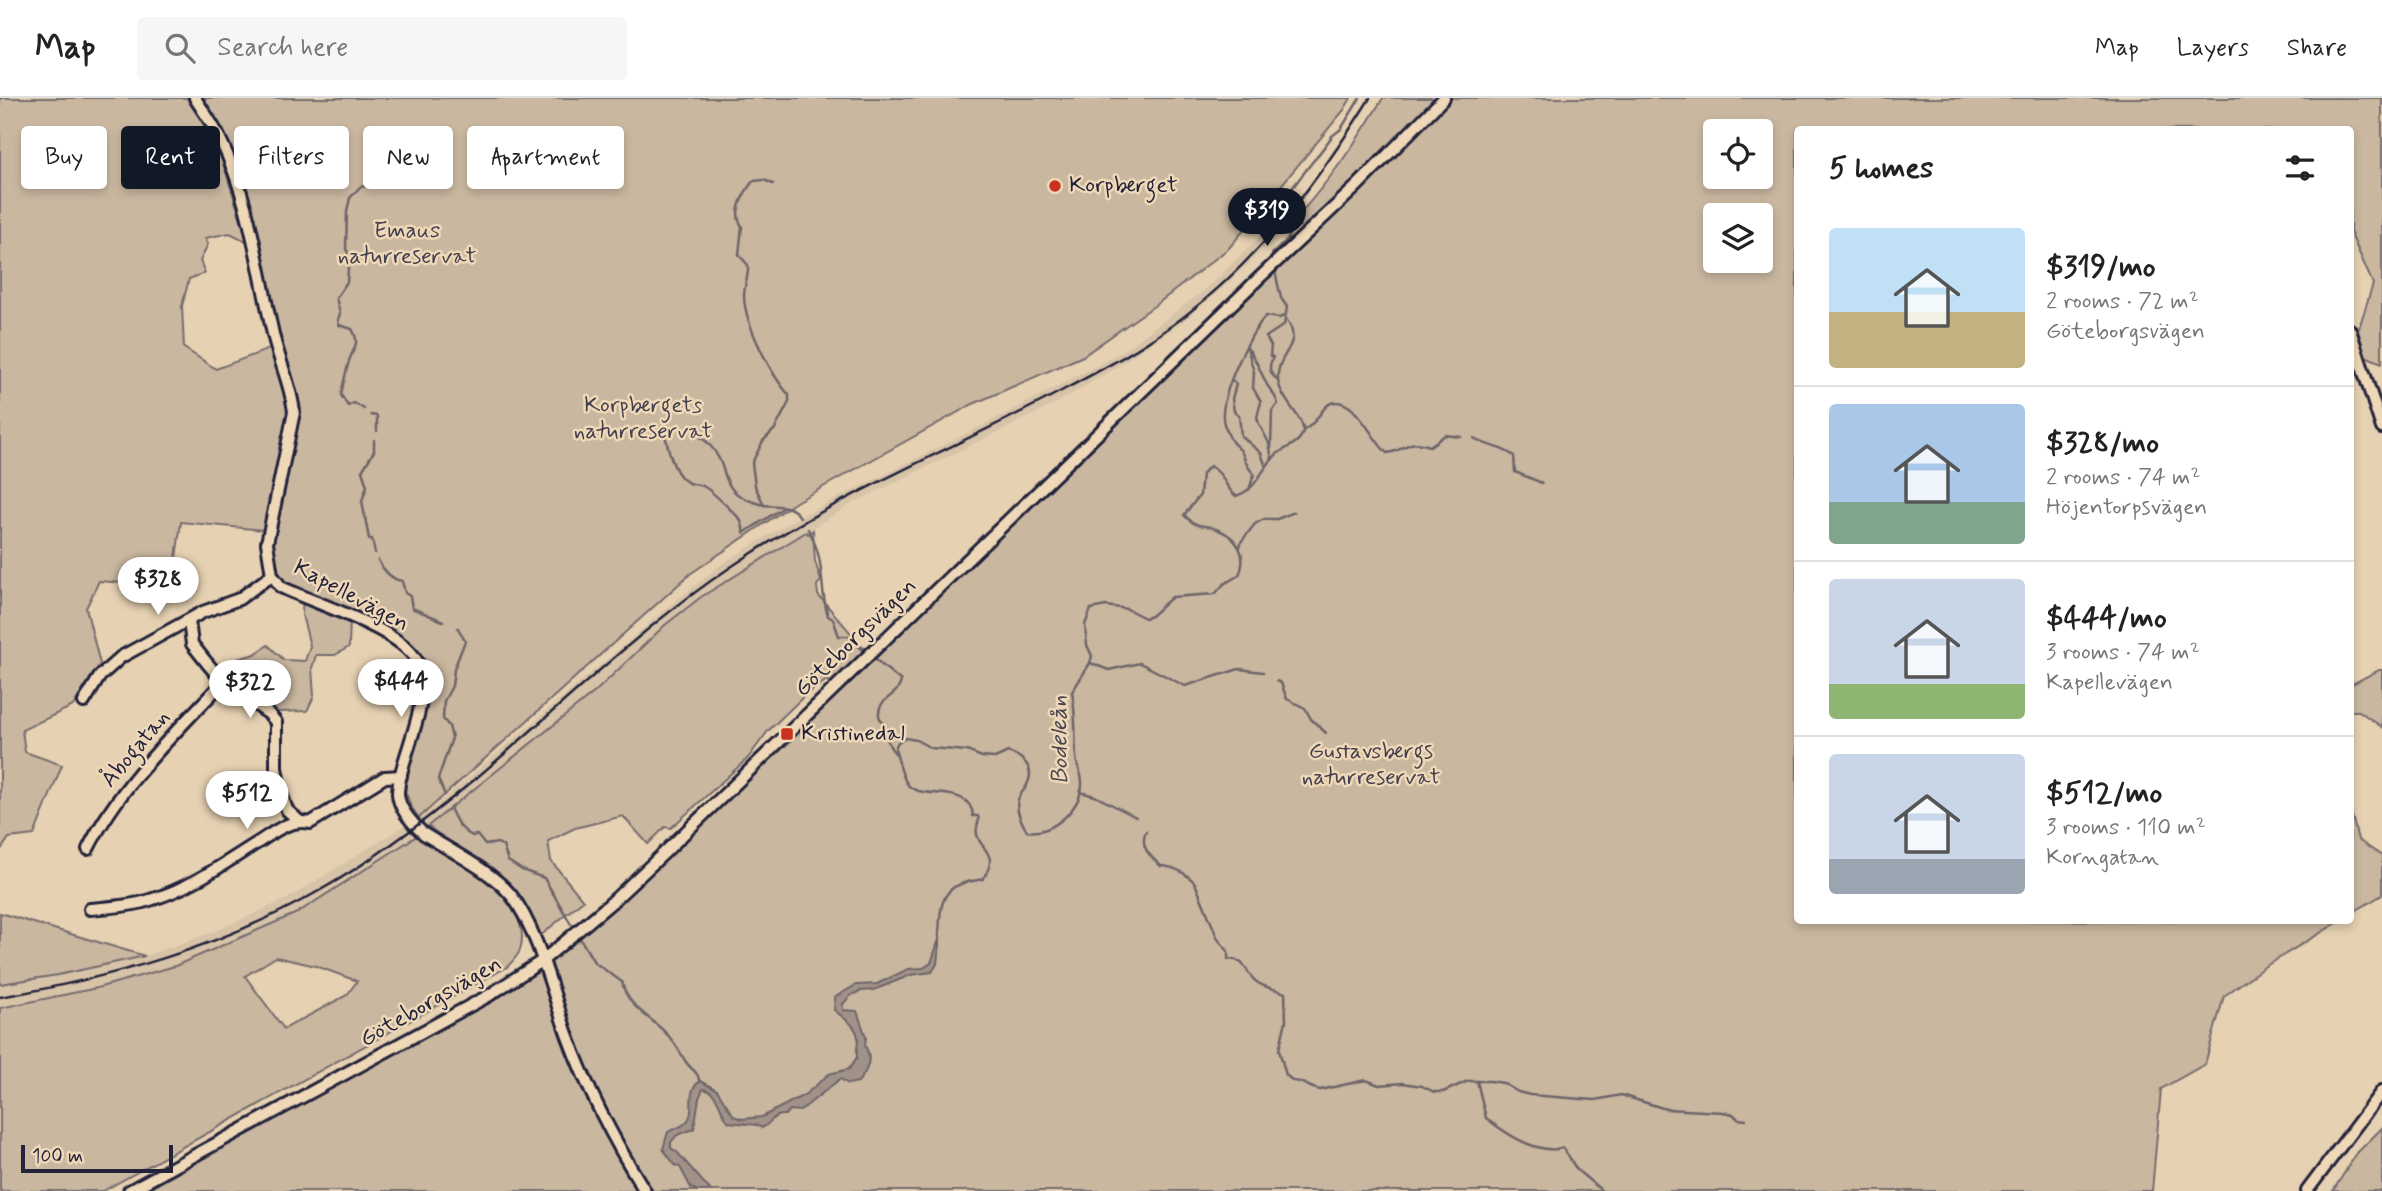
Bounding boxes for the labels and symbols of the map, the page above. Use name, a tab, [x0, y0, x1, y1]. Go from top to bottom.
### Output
place label: Korpberget	[1069, 171, 1178, 203]
marker: Korpberget	[1047, 178, 1063, 194]
pin: $319	[1226, 188, 1308, 248]
park label: Emaus naturreservat	[338, 216, 476, 272]
park label: Korpbergets naturreservat	[574, 391, 712, 447]
street label: Kapellevägen	[288, 553, 414, 639]
pin: $328	[117, 558, 199, 617]
street label: Göteborgsvägen	[788, 572, 924, 704]
pin: $322	[209, 660, 291, 720]
pin: $444	[360, 660, 442, 719]
water label: Bodeleån	[1044, 695, 1076, 785]
street label: Åbogatan	[95, 704, 179, 796]
place label: Kristinedal	[801, 719, 905, 749]
marker: Kristinedal	[779, 726, 795, 742]
park label: Gustavsbergs naturreservat	[1302, 737, 1440, 793]
pin: $512	[206, 772, 288, 831]
street label: Göteborgsvägen	[355, 949, 507, 1055]
scale bar	[21, 1142, 173, 1174]

